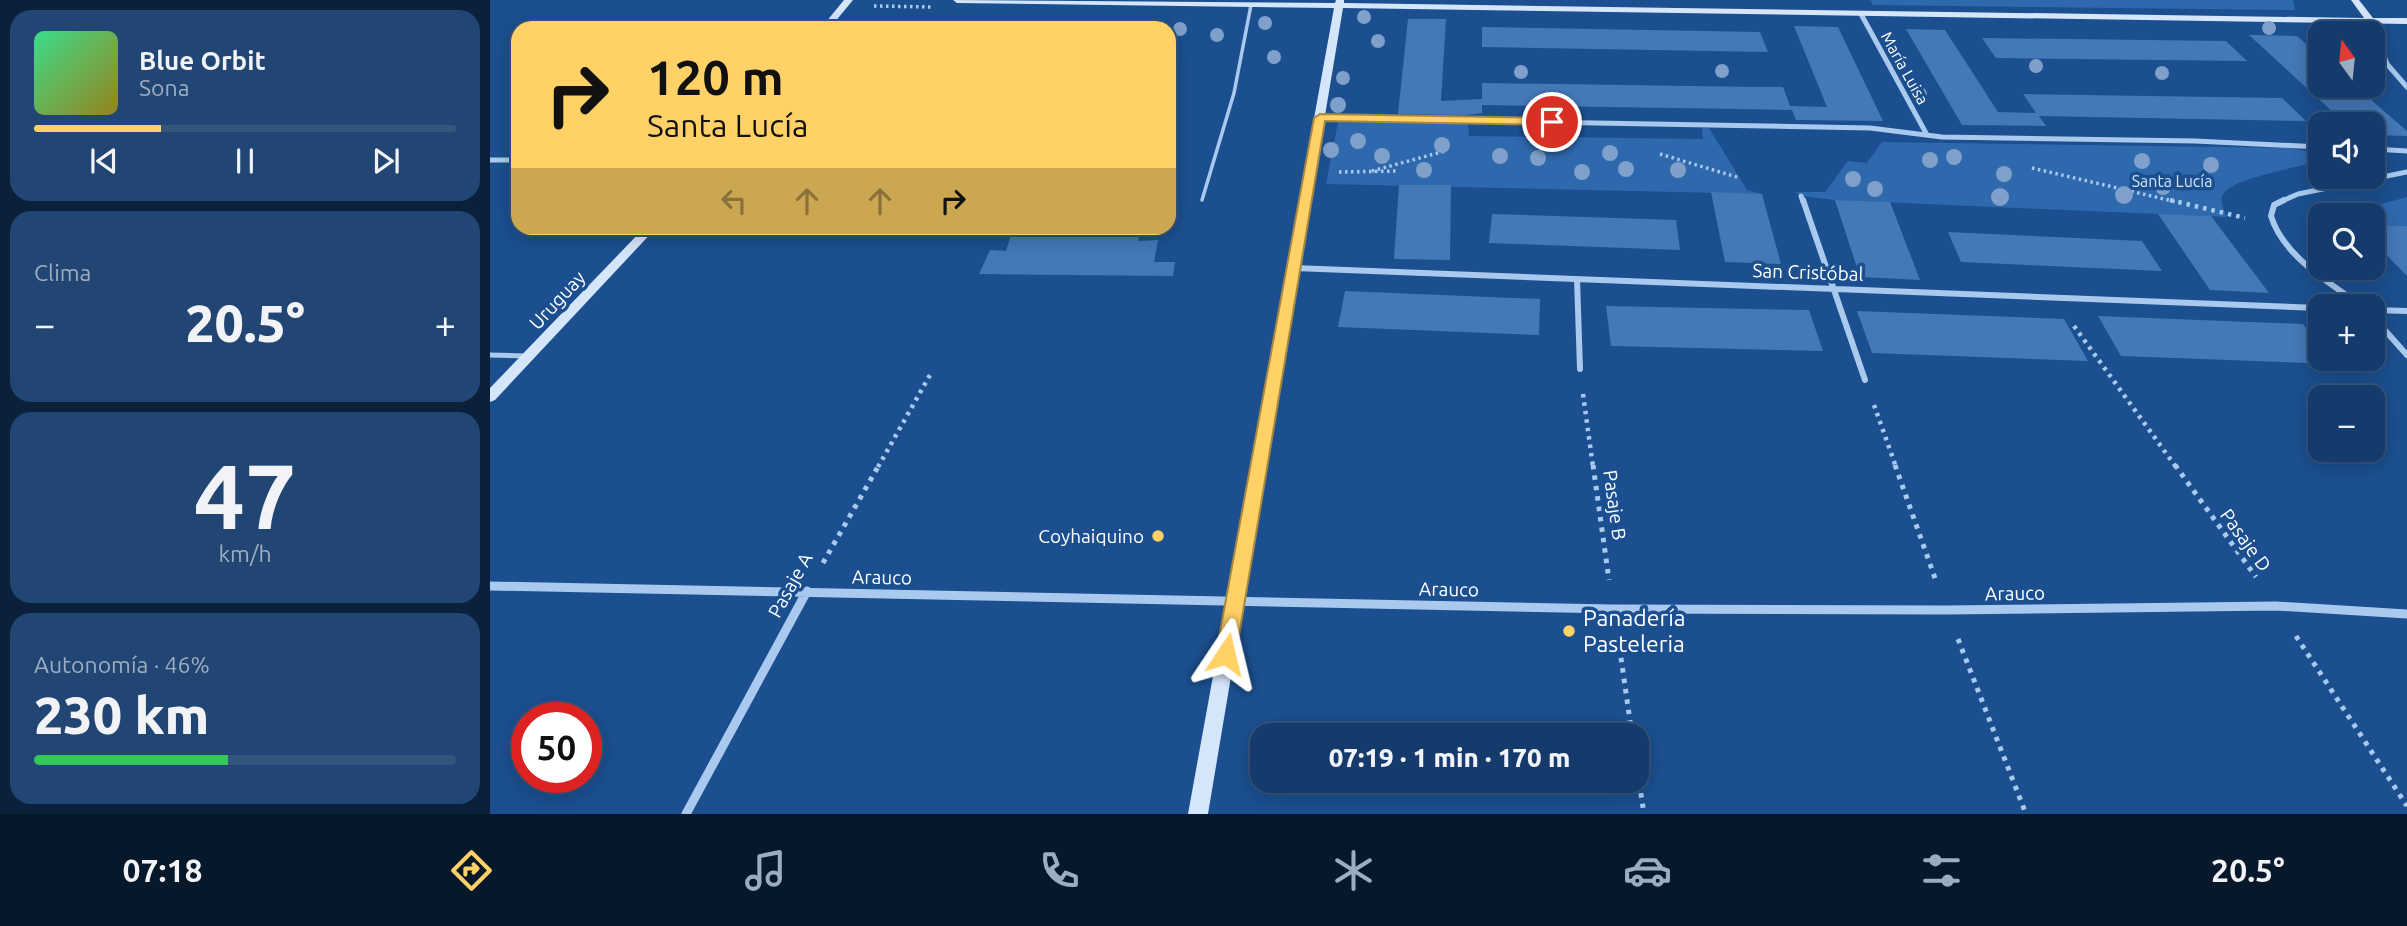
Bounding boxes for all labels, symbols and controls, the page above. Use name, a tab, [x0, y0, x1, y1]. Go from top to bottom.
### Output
north arrow	[2308, 21, 2385, 98]
map controls	[2308, 21, 2385, 462]
street label: María Luisa	[1878, 29, 1932, 107]
text: Blue Orbit	[139, 46, 266, 75]
icon: right	[532, 49, 623, 140]
text: 120 m	[647, 49, 784, 104]
text: Sona	[139, 75, 189, 100]
pin	[1522, 92, 1582, 152]
icon: arrive	[1533, 103, 1571, 141]
text: Santa Lucía	[647, 107, 808, 143]
button: sound	[2308, 112, 2385, 189]
icon: previous	[85, 142, 123, 180]
icon: pause	[226, 142, 264, 180]
icon: next	[367, 142, 405, 180]
park label: Santa Lucía	[2132, 172, 2212, 190]
icon: left	[715, 182, 753, 220]
icon: ahead	[788, 182, 826, 220]
icon: ahead	[861, 182, 899, 220]
icon: right	[934, 182, 972, 220]
button: search	[2308, 203, 2385, 280]
street label: San Cristóbal	[1752, 259, 1864, 285]
text: Clima	[34, 260, 91, 285]
street label: Uruguay	[524, 266, 590, 334]
text: 20.5°	[185, 294, 305, 352]
button: +	[2308, 294, 2385, 371]
text: −	[34, 303, 55, 345]
text: +	[435, 303, 456, 345]
button: −	[2308, 385, 2385, 462]
text: 47	[194, 444, 296, 546]
street label: Pasaje B	[1599, 469, 1631, 541]
street label: Pasaje D	[2216, 504, 2276, 576]
place label: Coyhaiquino	[1038, 525, 1144, 547]
marker: Coyhaiquino	[1150, 528, 1166, 544]
text: km/h	[218, 541, 272, 566]
street label: Pasaje A	[763, 548, 817, 621]
street label: Arauco	[852, 565, 912, 589]
street label: Arauco	[1419, 577, 1479, 601]
street label: Arauco	[1985, 581, 2045, 605]
place label: Panadería Pasteleria	[1583, 605, 1686, 656]
position arrow	[1189, 617, 1263, 691]
marker: Panadería Pasteleria	[1561, 623, 1577, 639]
text: Autonomía · 46%	[34, 652, 210, 677]
text: 230 km	[34, 686, 209, 744]
speed limit sign: 50	[511, 702, 602, 793]
text: 07:19 · 1 min · 170 m	[1329, 743, 1570, 772]
icon: directions	[447, 846, 496, 895]
icon: music	[741, 846, 790, 895]
icon: phone	[1035, 846, 1084, 895]
icon: climate	[1329, 846, 1378, 895]
icon: car	[1623, 846, 1672, 895]
icon: filters	[1917, 846, 1966, 895]
text: 07:18	[122, 852, 203, 888]
text: 20.5°	[2211, 852, 2284, 888]

